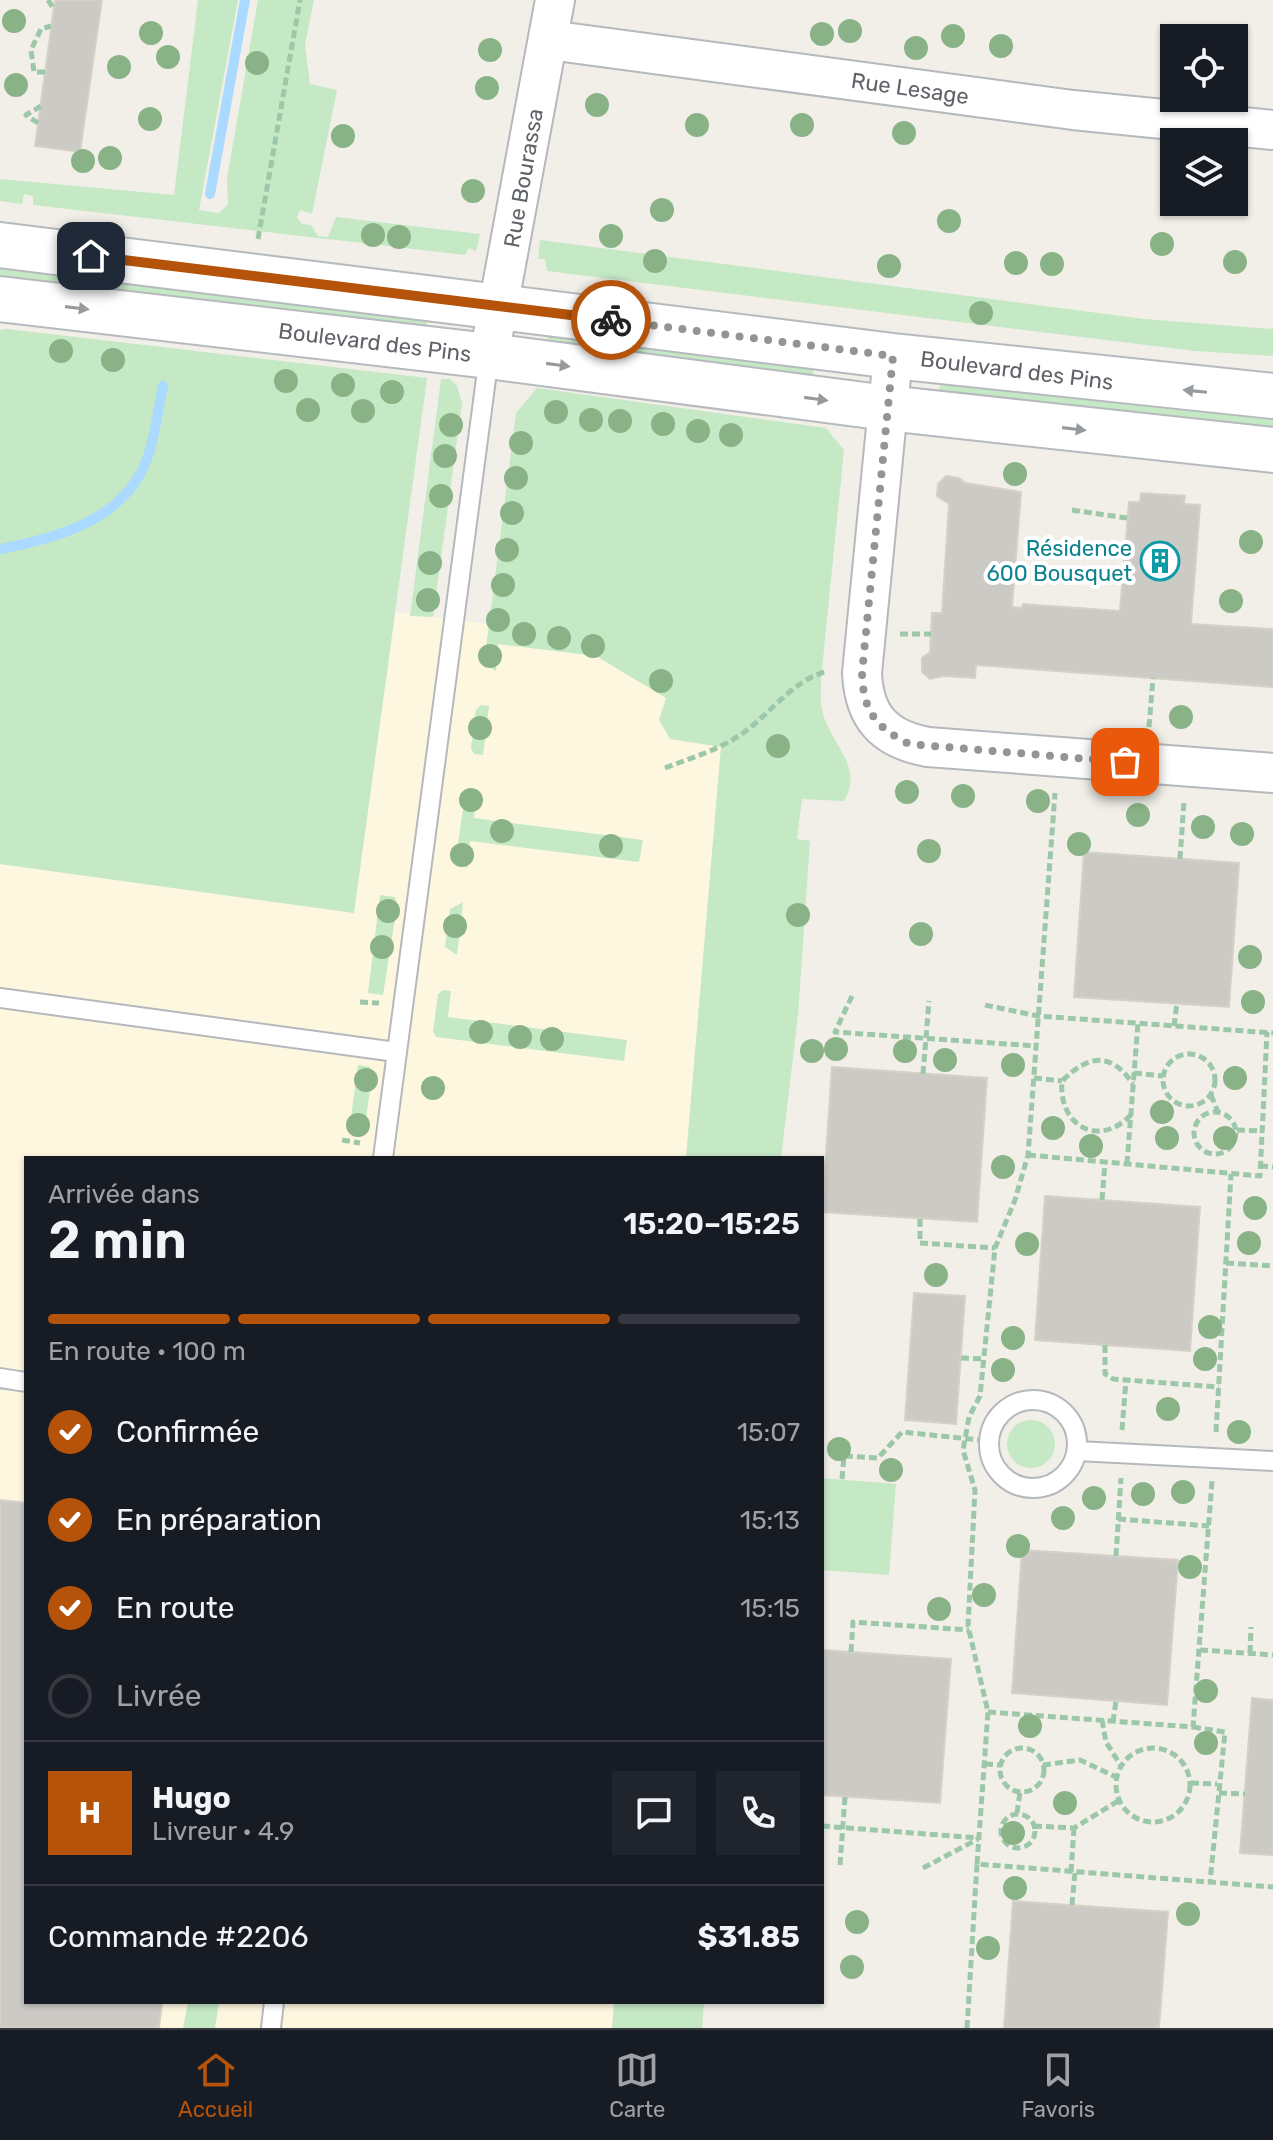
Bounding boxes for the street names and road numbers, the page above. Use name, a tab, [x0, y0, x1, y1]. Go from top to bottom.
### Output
street label: Rue Lesage	[849, 67, 971, 110]
street label: Rue Bourassa	[498, 106, 549, 250]
street label: Boulevard des Pins	[277, 317, 473, 368]
street label: Boulevard des Pins	[919, 345, 1115, 396]

